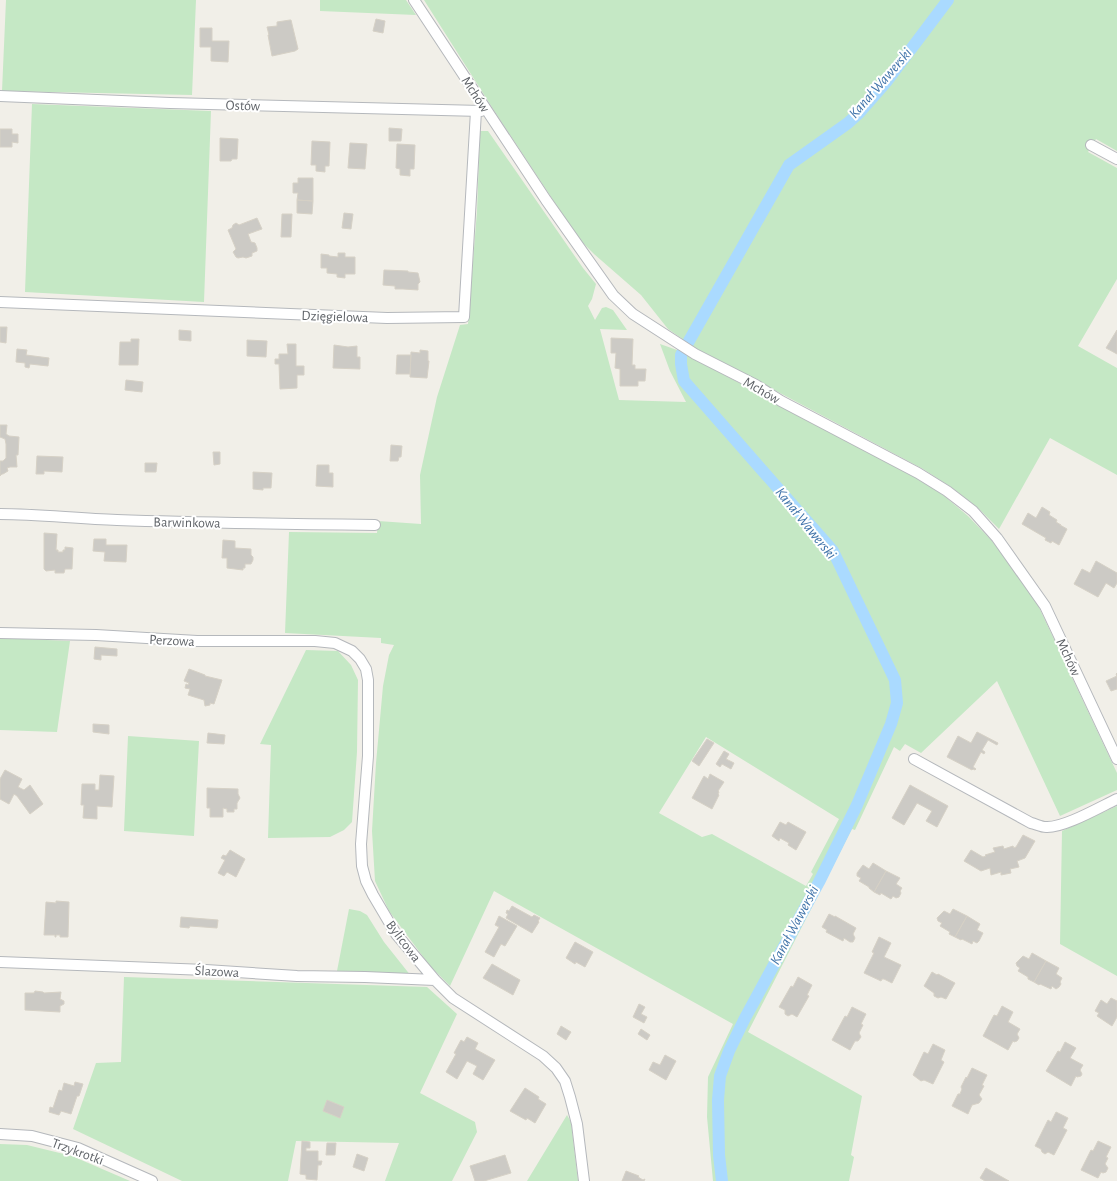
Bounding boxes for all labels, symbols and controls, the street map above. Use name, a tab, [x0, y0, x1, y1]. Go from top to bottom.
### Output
water label: Kanał Wawerski	[846, 45, 915, 121]
street label: Mchów	[459, 74, 492, 115]
street label: Ostów	[225, 98, 261, 114]
street label: Dzięgielowa	[301, 309, 369, 325]
street label: Mchów	[741, 375, 783, 407]
water label: Kanał Wawerski	[772, 485, 839, 562]
street label: Barwinkowa	[153, 515, 221, 531]
street label: Perzowa	[149, 633, 196, 649]
street label: Mchów	[1053, 637, 1083, 679]
water label: Kanał Wawerski	[767, 883, 822, 967]
street label: Bylicowa	[383, 918, 424, 965]
street label: Ślazowa	[194, 961, 240, 980]
street label: Trzykrotki	[50, 1136, 106, 1168]

